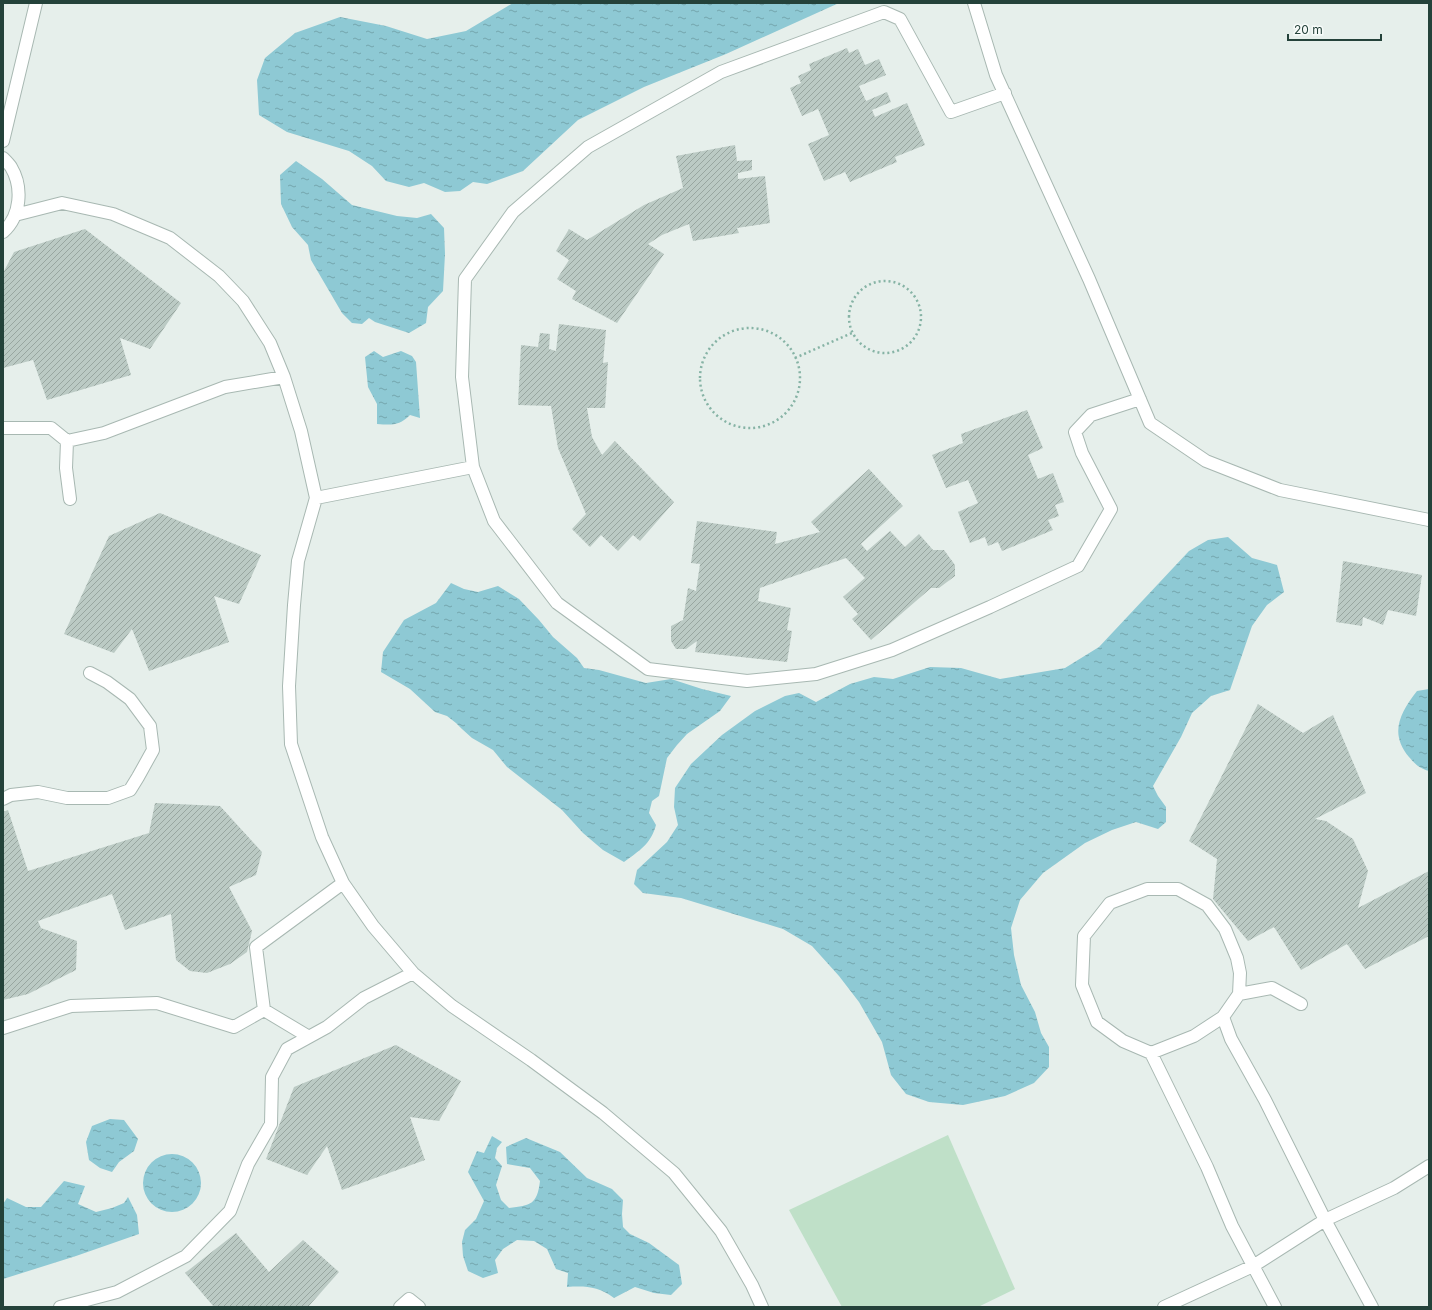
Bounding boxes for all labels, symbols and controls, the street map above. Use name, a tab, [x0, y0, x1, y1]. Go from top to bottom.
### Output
scale bar	[1288, 16, 1381, 42]
text: 20 m	[1294, 22, 1323, 37]

